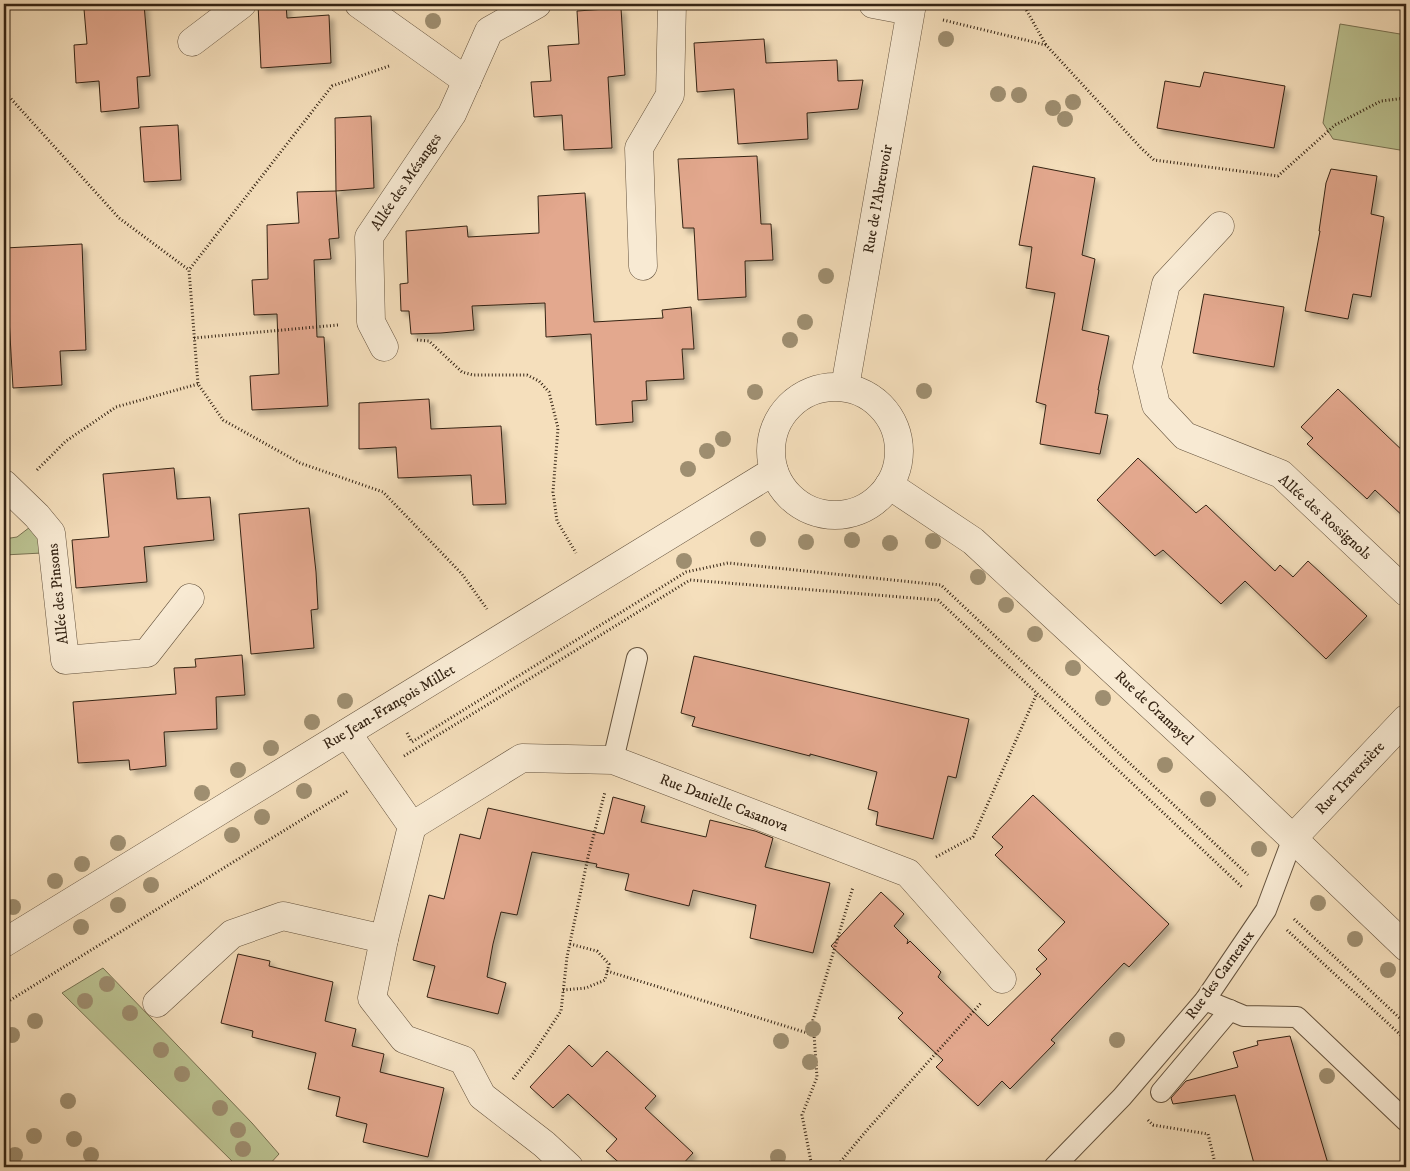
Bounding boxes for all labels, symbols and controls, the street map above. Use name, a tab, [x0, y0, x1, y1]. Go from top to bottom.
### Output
street label: Allée des Mésanges	[366, 130, 446, 234]
street label: Rue de l'Abreuvoir	[859, 143, 897, 255]
street label: Allée des Rossignols	[1274, 470, 1376, 564]
street label: Allée des Pinsons	[43, 542, 73, 646]
street label: Rue Jean-François Millet	[320, 660, 459, 754]
street label: Rue de Cramayel	[1111, 667, 1198, 750]
street label: Rue Traversière	[1311, 737, 1389, 819]
street label: Rue Danielle Casanova	[657, 770, 792, 837]
street label: Rue des Carneaux	[1181, 926, 1259, 1023]

